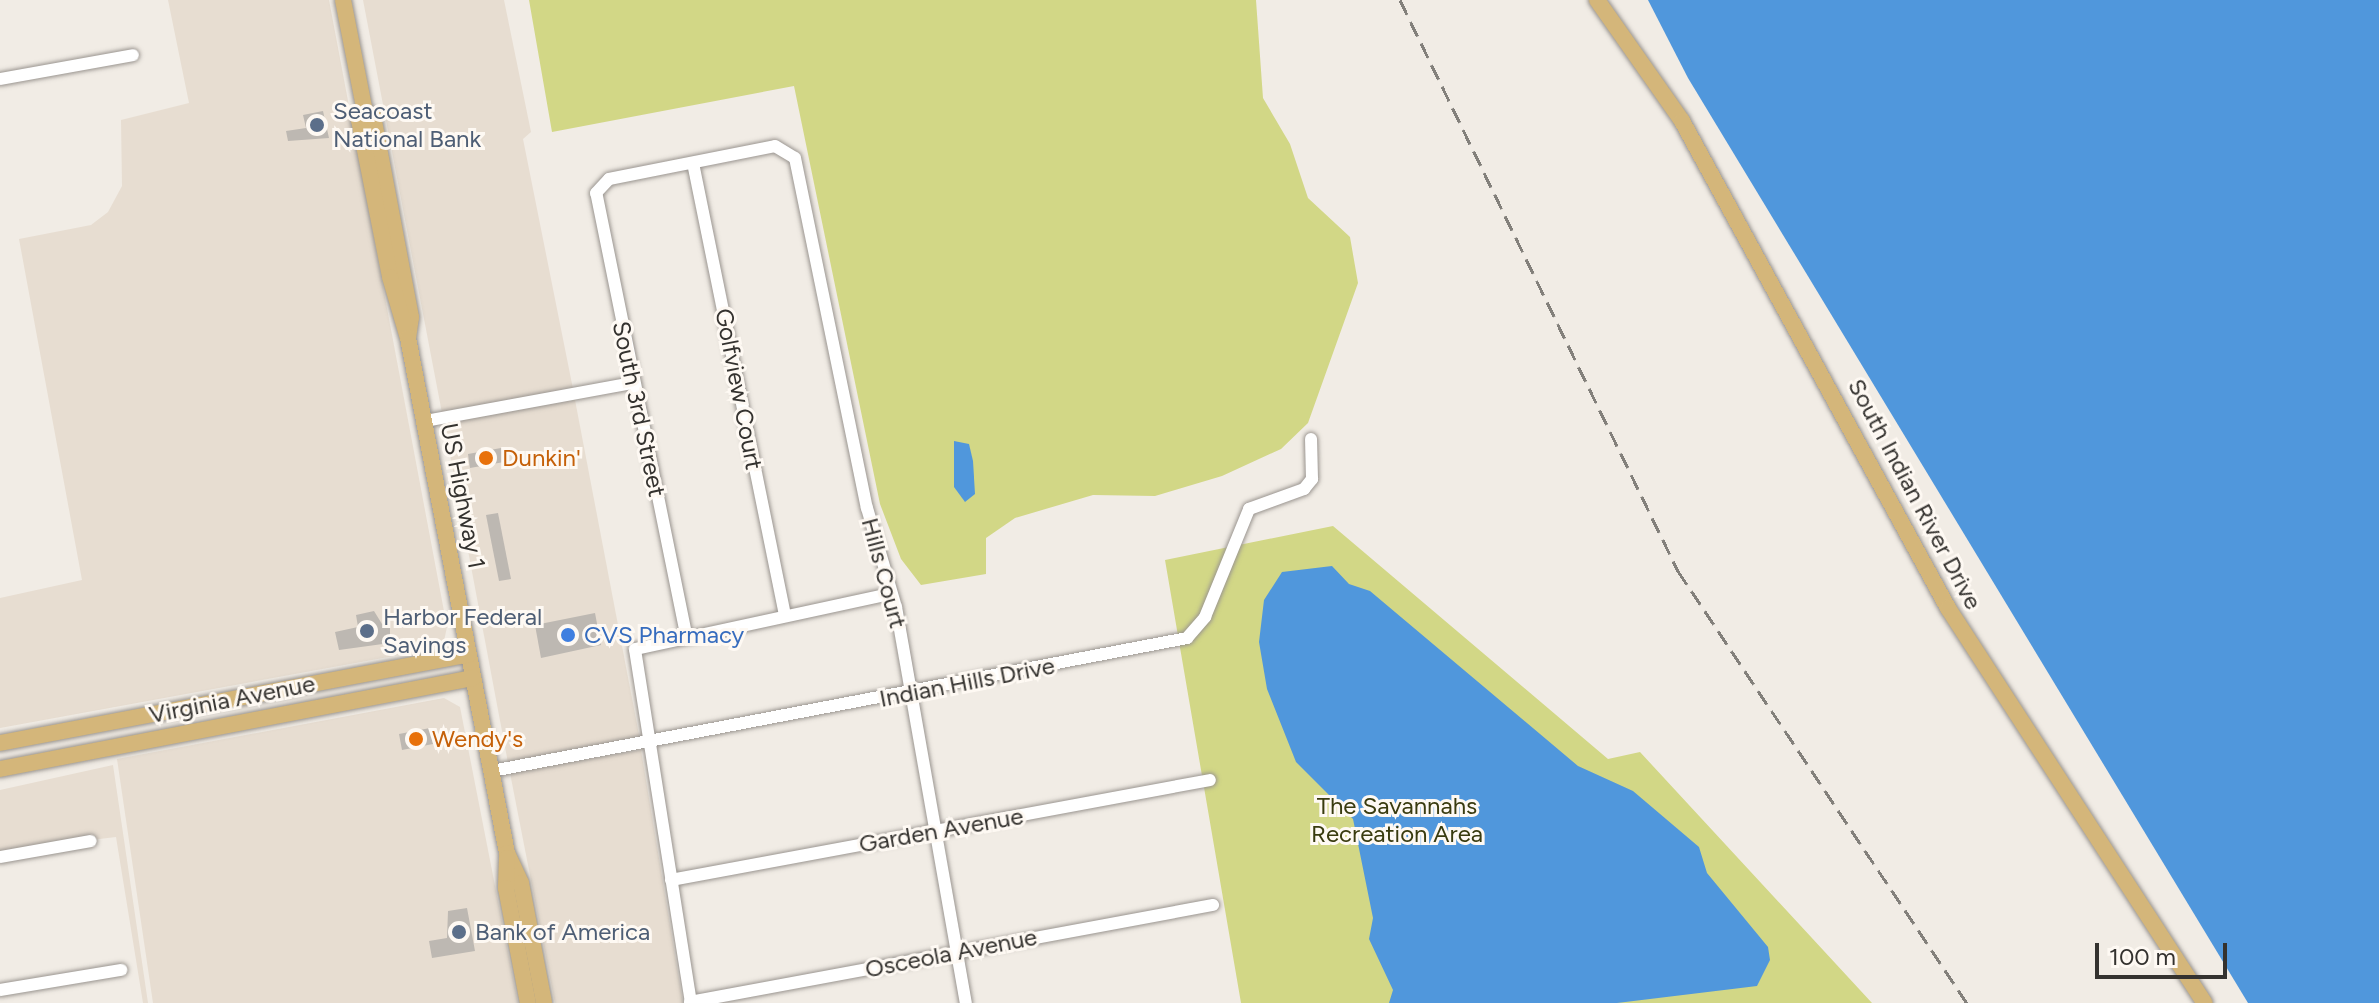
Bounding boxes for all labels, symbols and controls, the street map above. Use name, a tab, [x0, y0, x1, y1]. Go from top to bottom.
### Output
place label: Seacoast National Bank	[333, 97, 481, 153]
marker: Seacoast National Bank	[308, 116, 326, 134]
street label: Golfview Court	[709, 306, 769, 472]
street label: South 3rd Street	[606, 319, 672, 499]
street label: South Indian River Drive	[1842, 374, 1988, 614]
street label: US Highway 1	[435, 421, 491, 571]
place label: Dunkin'	[502, 444, 581, 472]
marker: Dunkin'	[477, 449, 495, 467]
street label: Hills Court	[855, 515, 913, 631]
place label: Harbor Federal Savings	[383, 603, 542, 659]
place label: CVS Pharmacy	[584, 621, 744, 649]
marker: Harbor Federal Savings	[358, 622, 376, 640]
marker: CVS Pharmacy	[559, 626, 577, 644]
street label: Indian Hills Drive	[877, 651, 1057, 713]
street label: Virginia Avenue	[147, 669, 317, 729]
place label: Wendy's	[432, 725, 523, 753]
marker: Wendy's	[407, 730, 425, 748]
park label: The Savannahs Recreation Area	[1311, 792, 1483, 848]
street label: Garden Avenue	[857, 801, 1025, 859]
place label: Bank of America	[475, 918, 650, 946]
street label: Osceola Avenue	[863, 922, 1039, 984]
marker: Bank of America	[450, 923, 468, 941]
scale bar	[2099, 927, 2231, 977]
text: 100 m	[2109, 942, 2176, 971]

